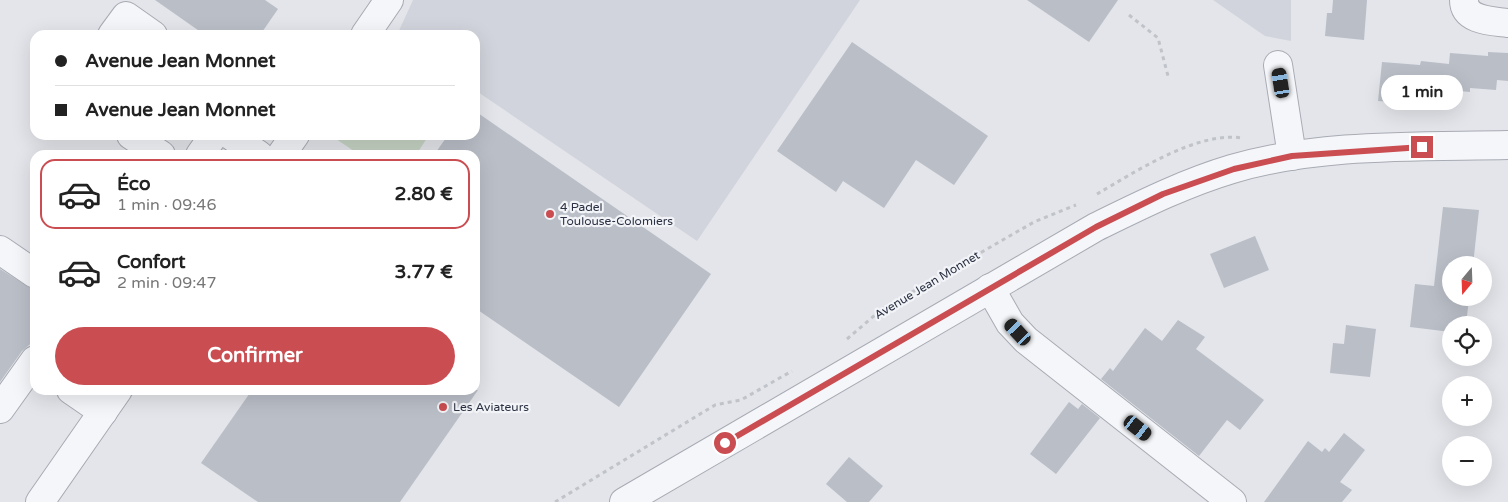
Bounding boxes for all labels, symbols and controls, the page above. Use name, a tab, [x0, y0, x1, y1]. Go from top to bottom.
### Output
text: Avenue Jean Monnet	[85, 50, 276, 72]
car	[1271, 67, 1290, 99]
callout: 1 min	[1381, 74, 1463, 110]
text: 1 min	[1401, 82, 1443, 102]
text: Avenue Jean Monnet	[85, 99, 276, 121]
route end	[1411, 136, 1433, 158]
icon: car	[57, 172, 102, 217]
text: Éco	[117, 173, 150, 195]
text: 2.80 €	[394, 183, 453, 205]
text: 1 min · 09:46	[117, 195, 216, 215]
place label: 4 Padel Toulouse-Colomiers	[560, 200, 673, 228]
marker: 4 Padel Toulouse-Colomiers	[544, 208, 556, 220]
street label: Avenue Jean Monnet	[872, 248, 983, 322]
icon: car	[57, 250, 102, 295]
text: Confort	[117, 251, 186, 273]
north arrow	[1442, 256, 1492, 306]
map controls	[1442, 256, 1492, 486]
text: 3.77 €	[395, 261, 453, 283]
text: 2 min · 09:47	[117, 273, 216, 293]
car	[1002, 316, 1033, 348]
button: locate	[1442, 316, 1492, 366]
button: Confirmer	[55, 327, 455, 385]
button: +	[1442, 376, 1492, 426]
place label: Les Aviateurs	[453, 400, 529, 414]
marker: Les Aviateurs	[437, 401, 449, 413]
car	[1121, 413, 1154, 443]
route start	[714, 432, 736, 454]
button: −	[1442, 436, 1492, 486]

